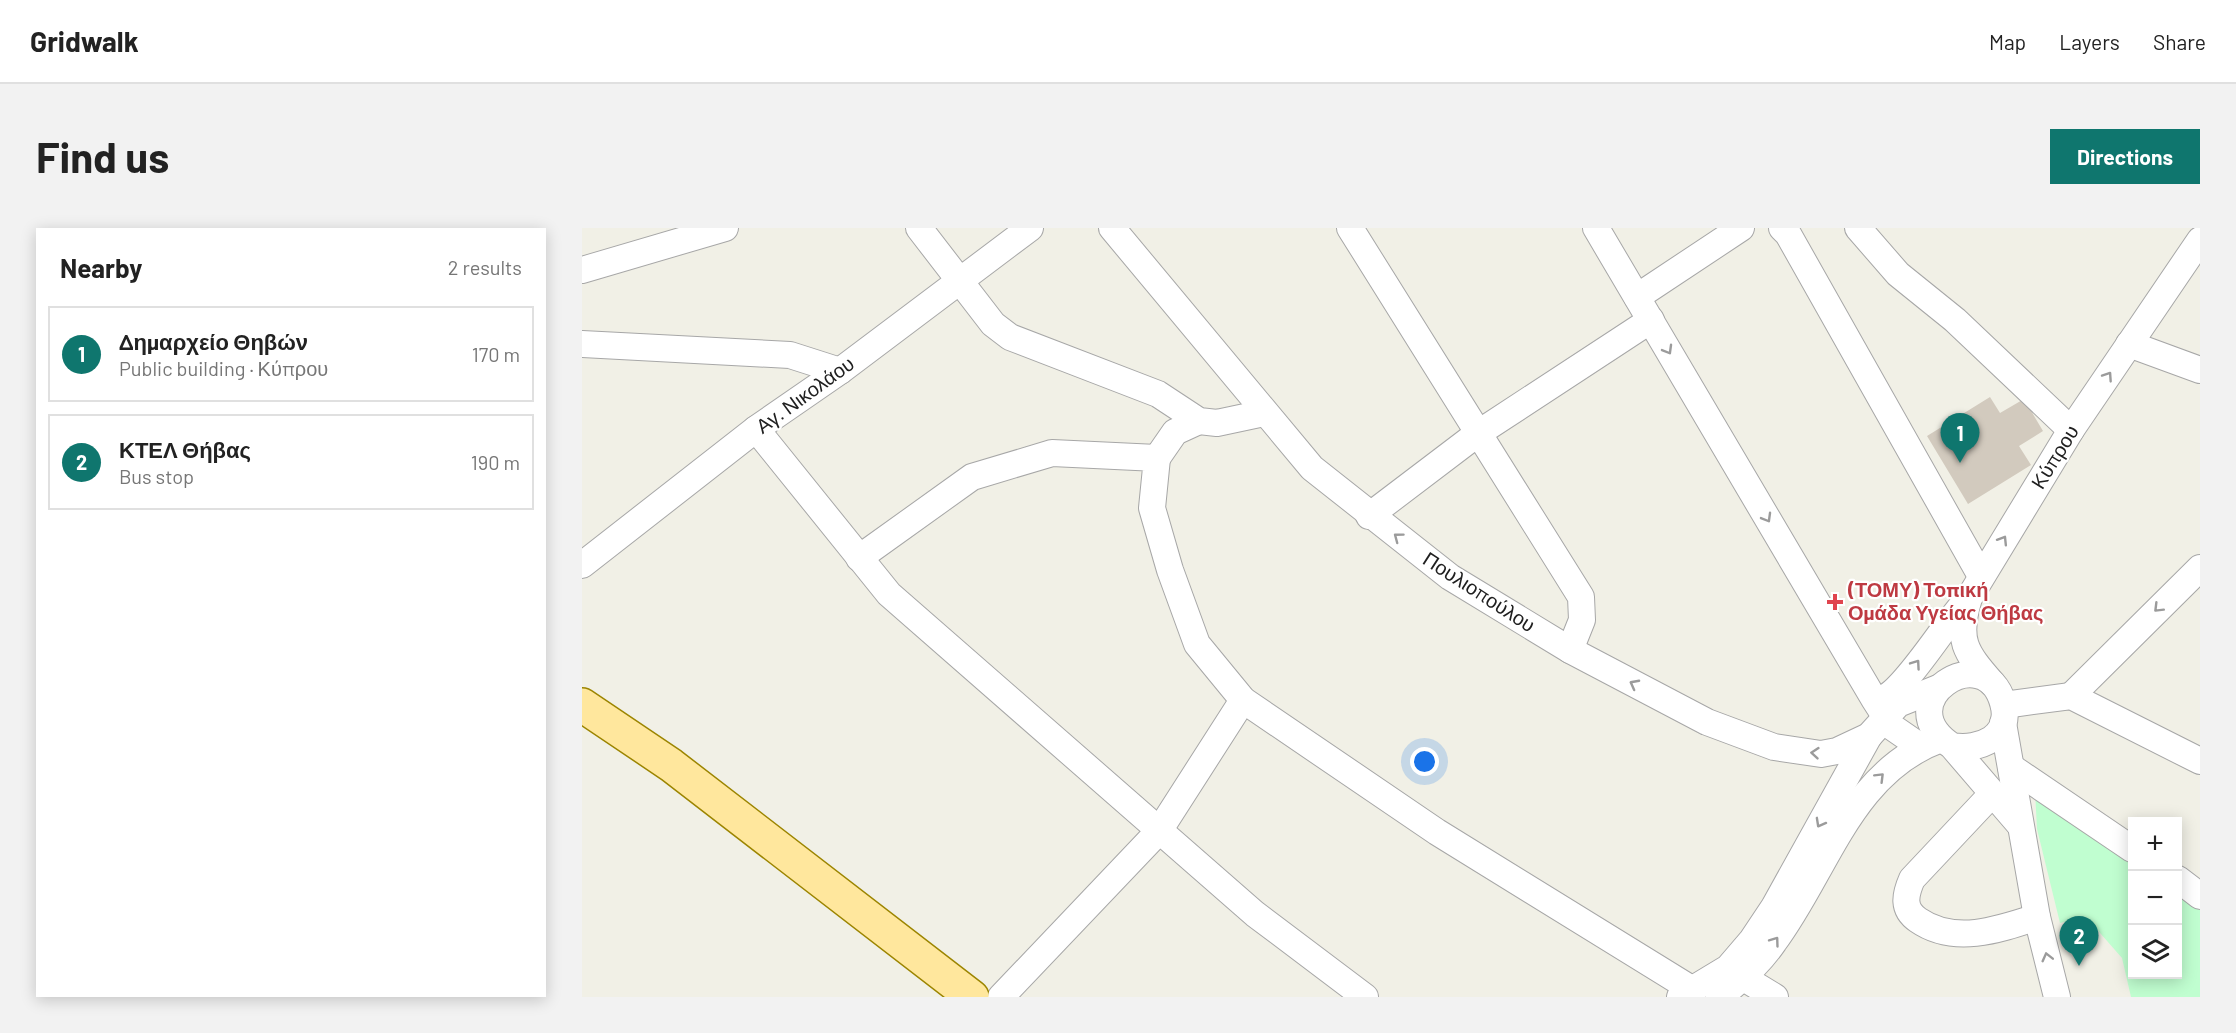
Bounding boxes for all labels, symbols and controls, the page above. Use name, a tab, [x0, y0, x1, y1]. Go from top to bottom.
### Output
text: Gridwalk	[30, 24, 139, 58]
text: Map	[1989, 29, 2026, 54]
text: Layers	[2059, 29, 2120, 54]
text: Share	[2153, 29, 2206, 54]
button: Directions	[2050, 129, 2200, 184]
text: Find us	[36, 131, 169, 181]
text: Nearby	[60, 252, 142, 283]
text: 2 results	[448, 255, 522, 279]
text: Δημαρχείο Θηβών	[119, 328, 308, 354]
text: 1	[78, 342, 85, 366]
text: 170 m	[472, 342, 520, 366]
one-way arrow	[1661, 344, 1673, 354]
street label: Αγ. Νικολάου	[751, 351, 858, 438]
text: Public building · Κύπρου	[119, 356, 328, 380]
one-way arrow	[2101, 371, 2112, 382]
pin: 1	[1940, 414, 1980, 463]
street label: Κύπρου	[2025, 420, 2083, 493]
text: ΚΤΕΛ Θήβας	[119, 436, 251, 462]
text: 2	[76, 450, 87, 474]
text: 190 m	[471, 450, 520, 474]
text: Bus stop	[119, 464, 194, 488]
one-way arrow	[1760, 512, 1772, 523]
one-way arrow	[1393, 534, 1404, 545]
one-way arrow	[1996, 536, 2008, 546]
street label: Πουλιοπούλου	[1419, 546, 1540, 636]
place label: (ΤΟΜΥ) Τοπική Ομάδα Υγείας Θήβας	[1847, 577, 2043, 624]
marker: (ΤΟΜΥ) Τοπική Ομάδα Υγείας Θήβας	[1826, 593, 1844, 611]
one-way arrow	[2154, 601, 2165, 612]
one-way arrow	[1909, 660, 1920, 671]
one-way arrow	[1630, 680, 1641, 691]
your location	[1410, 747, 1439, 776]
one-way arrow	[1810, 747, 1820, 760]
one-way arrow	[1873, 774, 1884, 784]
one-way arrow	[1816, 817, 1828, 828]
map controls	[2128, 817, 2182, 979]
button: +	[2128, 817, 2182, 871]
button: −	[2128, 871, 2182, 925]
pin: 2	[2060, 916, 2098, 966]
button: layers	[2128, 925, 2182, 979]
one-way arrow	[1768, 936, 1779, 947]
one-way arrow	[2041, 952, 2054, 962]

